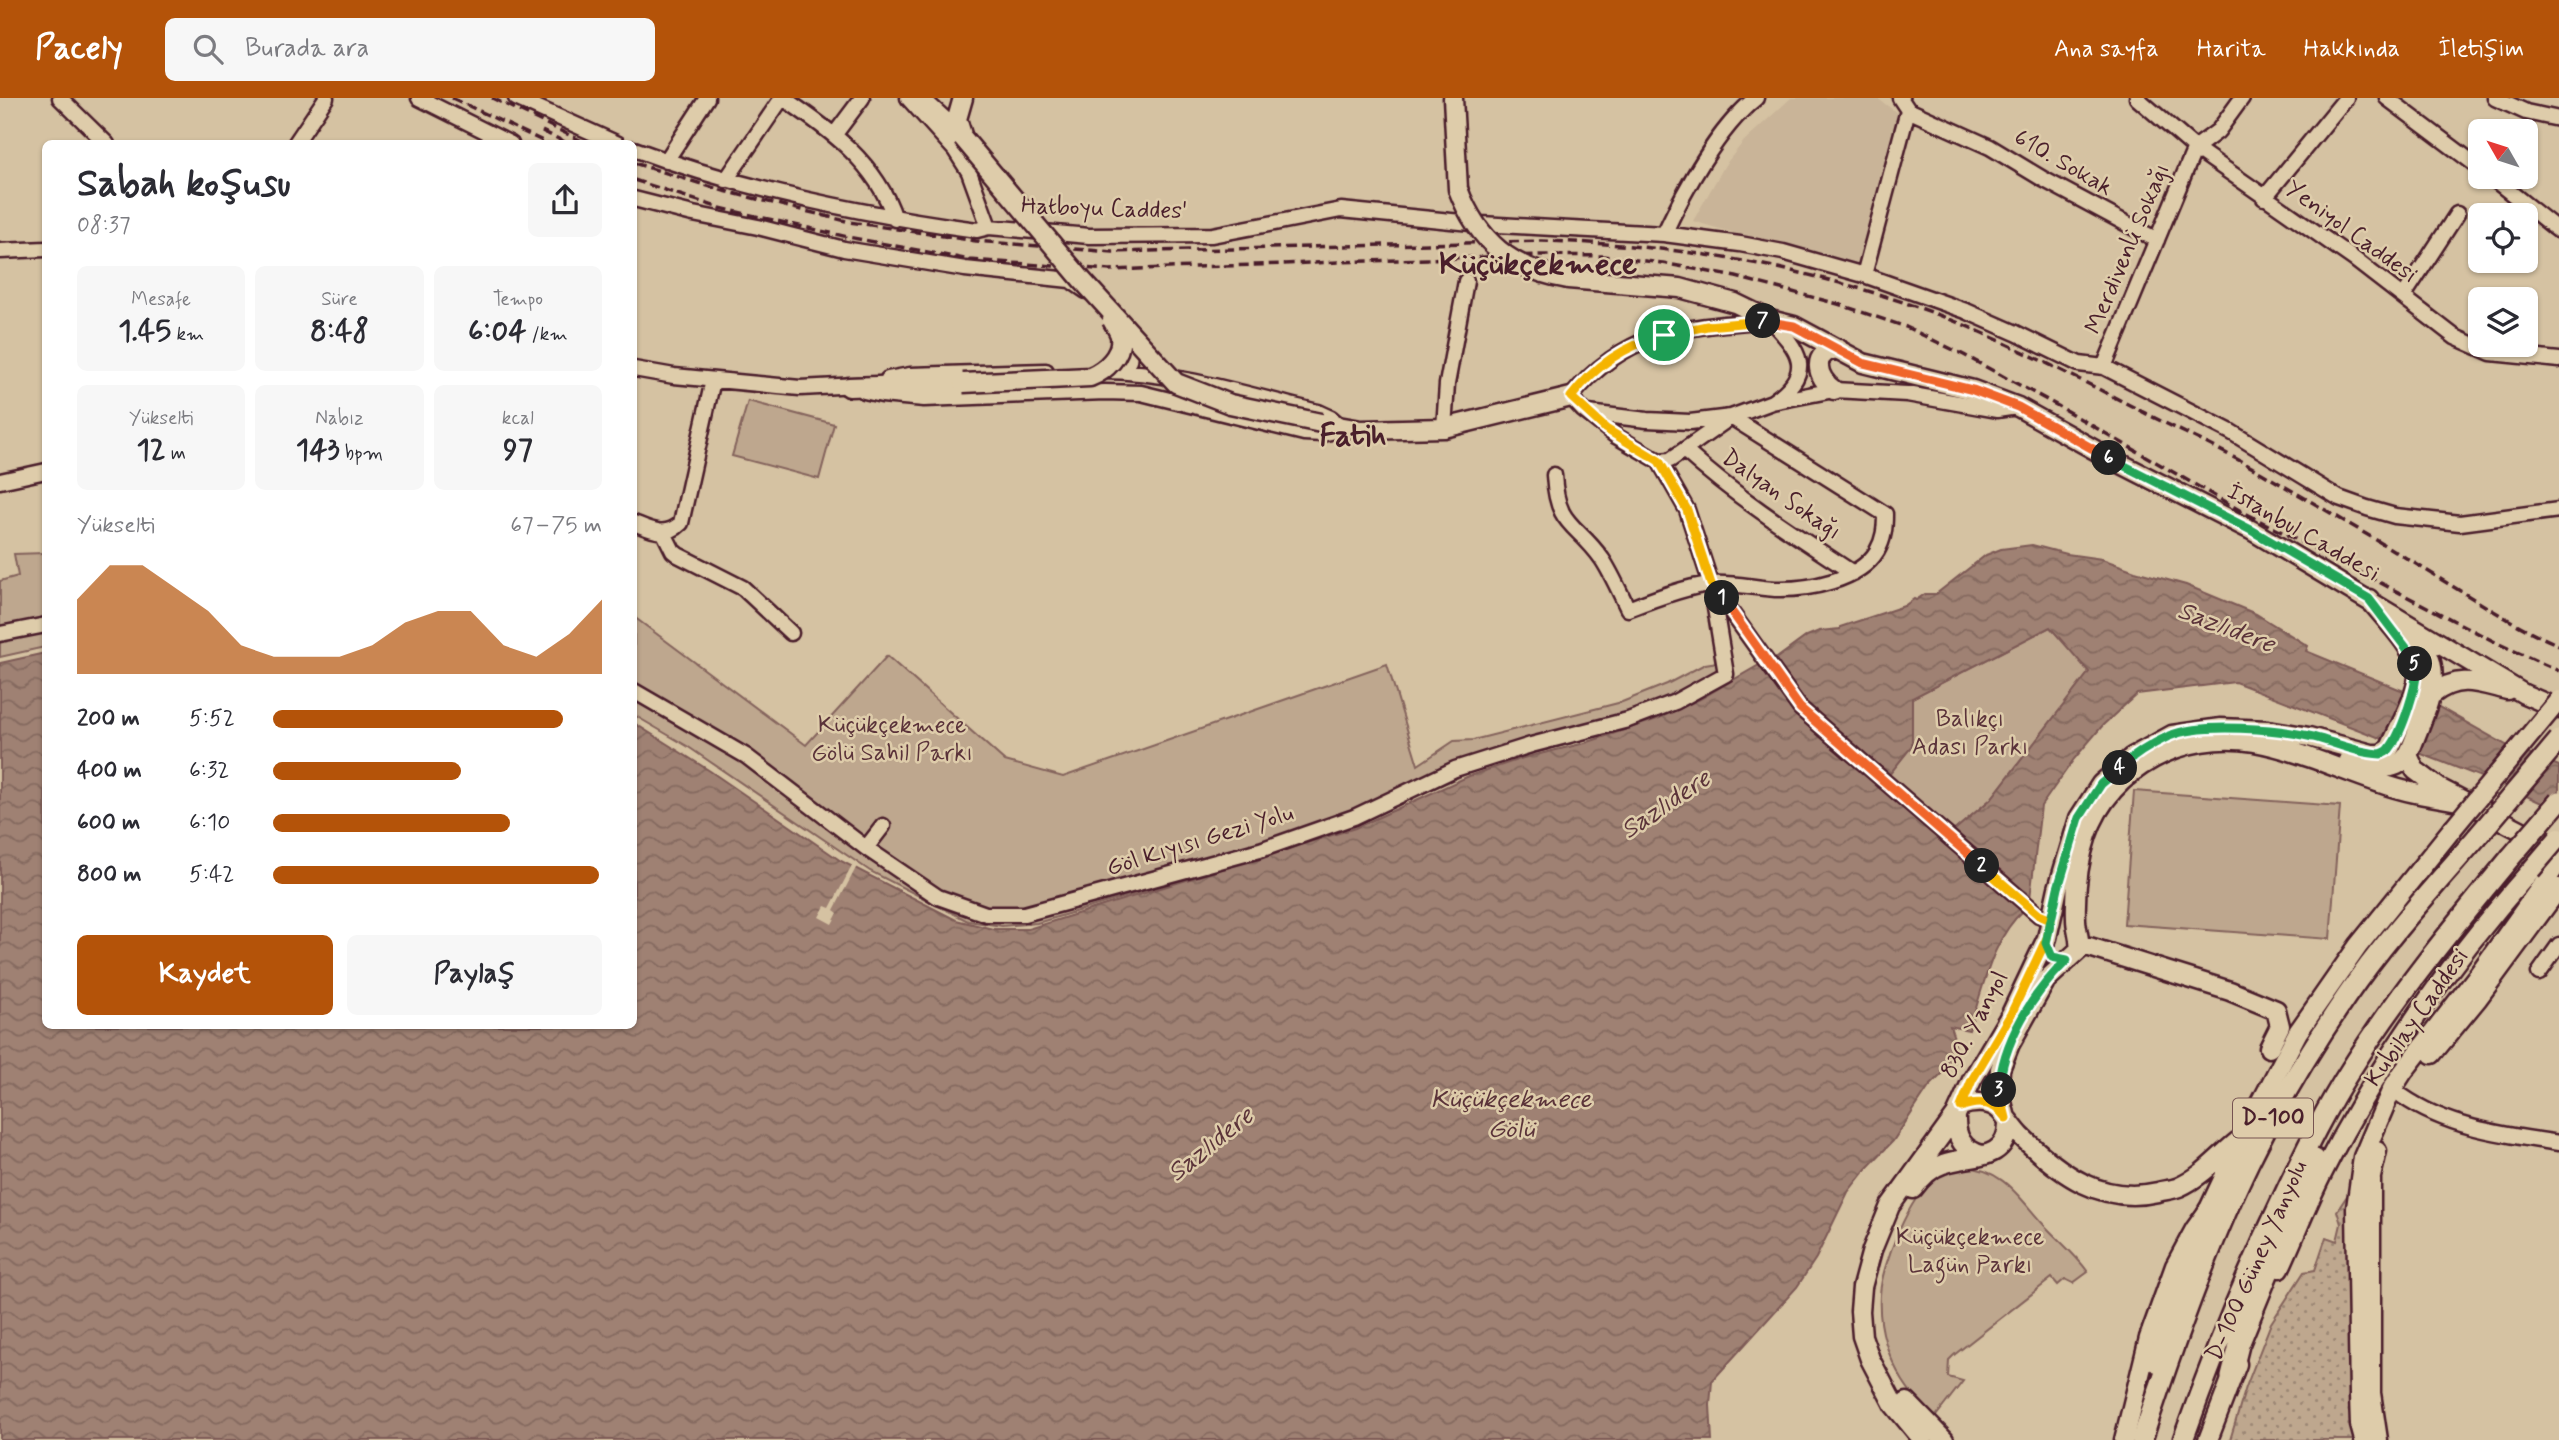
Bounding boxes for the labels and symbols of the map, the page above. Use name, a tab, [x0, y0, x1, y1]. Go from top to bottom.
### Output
north arrow	[2468, 119, 2538, 189]
street label: 610. Sokak	[2008, 122, 2118, 204]
street label: Merdivenli Sokağı	[2078, 159, 2178, 339]
street label: Yeniyol Caddesi	[2279, 174, 2423, 290]
street label: Hatboyu Caddes'	[1020, 191, 1188, 227]
district label: Küçükçekmece	[1439, 244, 1637, 286]
pin: 7	[1746, 304, 1780, 339]
pin	[1634, 305, 1694, 365]
district label: Fatih	[1319, 415, 1387, 457]
pin: 6	[2092, 440, 2126, 476]
street label: Dalyan Sokağı	[1715, 442, 1847, 548]
street label: İstanbul Caddesi	[2221, 477, 2385, 589]
pin: 1	[1704, 580, 1740, 616]
water label: Sazlıdere	[2173, 594, 2281, 662]
pin: 5	[2398, 646, 2432, 682]
park label: Balıkçı Adası Parkı	[1912, 704, 2028, 763]
park label: Küçükçekmece Gölü Sahil Parkı	[811, 710, 973, 769]
pin: 4	[2102, 750, 2138, 786]
water label: Sazlıdere	[1614, 762, 1719, 847]
street label: Göl Kıyısı Gezi Yolu	[1103, 798, 1297, 884]
pin: 2	[1965, 848, 2000, 884]
street label: Kubilay Caddesi	[2358, 943, 2476, 1093]
street label: 830. Yanyol	[1934, 966, 2016, 1084]
pin: 3	[1982, 1072, 2016, 1108]
water label: Küçükçekmece Gölü	[1430, 1083, 1592, 1147]
water label: Sazlıdere	[1161, 1099, 1262, 1190]
road number: D-100	[2233, 1099, 2313, 1138]
street label: D-100 Güney Yanyolu	[2199, 1156, 2315, 1366]
park label: Küçükçekmece Lagün Parkı	[1896, 1222, 2044, 1284]

